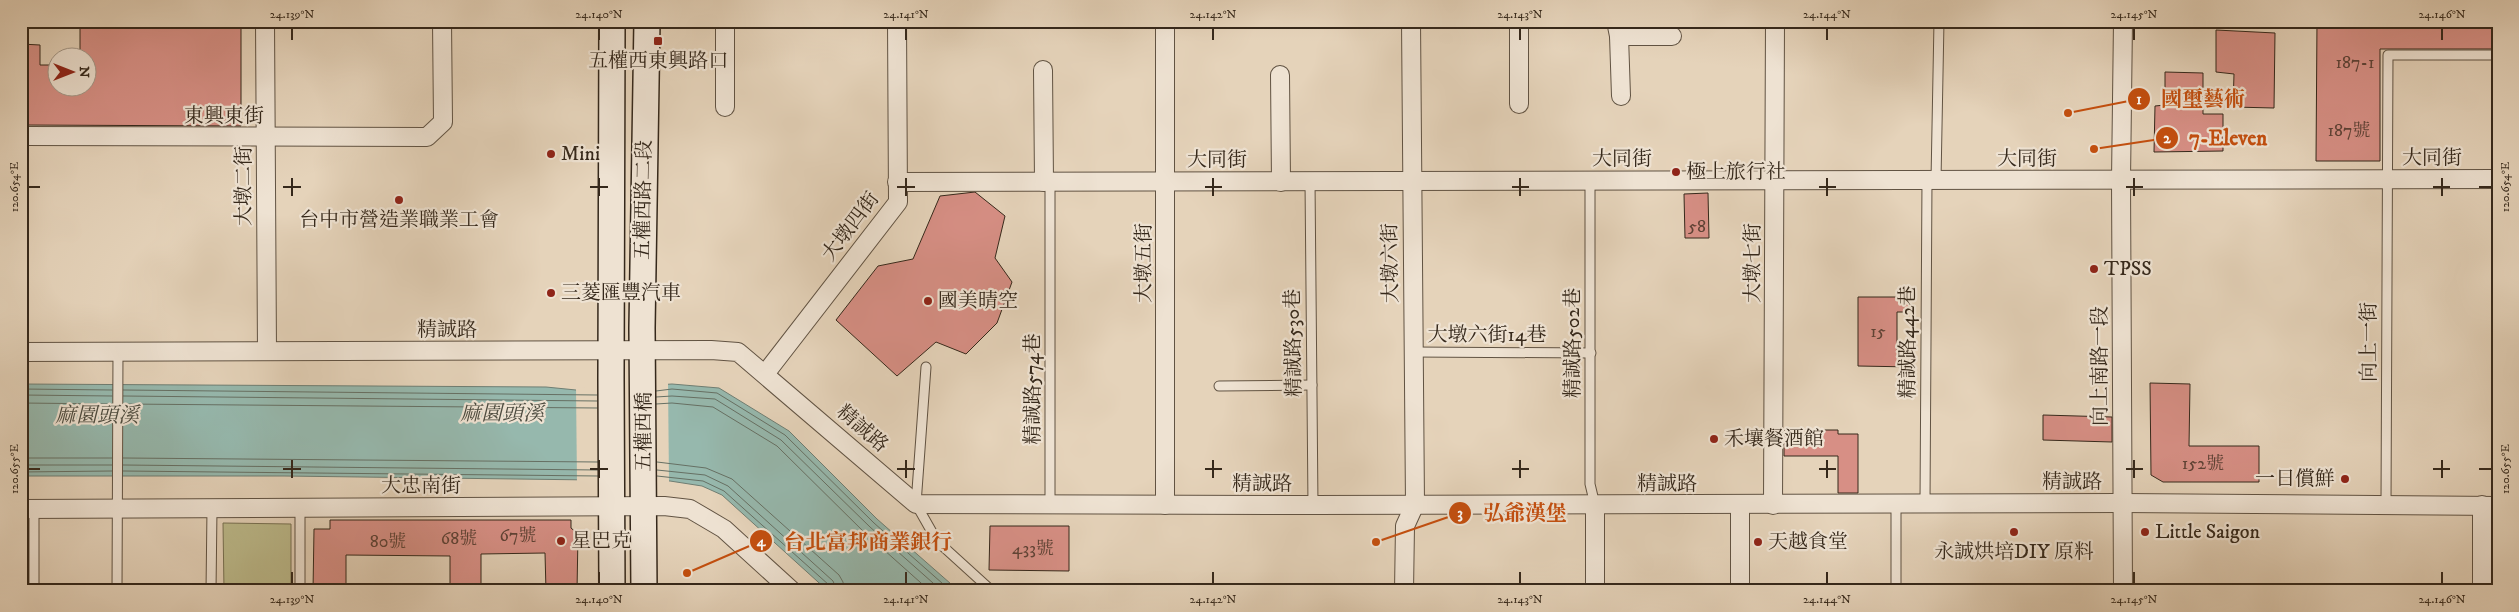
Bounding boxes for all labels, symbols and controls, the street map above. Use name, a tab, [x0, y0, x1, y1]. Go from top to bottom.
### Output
text: 24.139°N	[270, 7, 314, 22]
text: 24.140°N	[575, 7, 623, 22]
text: 24.141°N	[883, 7, 929, 22]
text: 24.142°N	[1190, 7, 1237, 22]
text: 24.143°N	[1497, 7, 1543, 22]
text: 24.144°N	[1803, 7, 1851, 22]
text: 24.145°N	[2111, 7, 2158, 22]
text: 24.146°N	[2418, 7, 2466, 22]
marker: 五權西東興路口	[652, 35, 664, 47]
north arrow	[48, 48, 98, 98]
place label: 五權西東興路口	[588, 49, 728, 74]
house number: 187-1	[2335, 52, 2375, 74]
text: N	[75, 66, 93, 78]
callout: 國璽藝術	[2126, 81, 2255, 117]
text: 國璽藝術	[2161, 87, 2245, 113]
text: 1	[2136, 90, 2142, 109]
street label: 東興東街	[184, 104, 264, 129]
callout: 7-Eleven	[2154, 120, 2277, 156]
house number: 187號	[2327, 120, 2371, 142]
text: 7-Eleven	[2189, 126, 2268, 152]
text: 2	[2163, 129, 2171, 148]
street label: 五權西路二段	[630, 140, 658, 260]
place label: Mini	[561, 142, 600, 167]
street label: 大墩二街	[232, 146, 257, 226]
street label: 大同街	[2402, 146, 2462, 171]
street label: 大同街	[1592, 147, 1652, 172]
street label: 大同街	[1997, 147, 2057, 172]
marker: Mini	[545, 148, 557, 160]
street label: 大同街	[1187, 148, 1247, 173]
place label: 極上旅行社	[1686, 160, 1786, 185]
text: 120.654°E	[7, 161, 22, 212]
text: 120.654°E	[2498, 161, 2513, 212]
marker: 極上旅行社	[1670, 166, 1682, 178]
street label: 大墩四街	[817, 188, 885, 266]
marker: 台中市營造業職業工會	[393, 194, 405, 206]
place label: 台中市營造業職業工會	[299, 208, 499, 233]
house number: 58	[1688, 216, 1706, 238]
street label: 大墩五街	[1132, 223, 1157, 303]
street label: 大墩六街	[1378, 223, 1404, 303]
street label: 大墩七街	[1741, 223, 1766, 303]
place label: TPSS	[2104, 257, 2152, 282]
marker: TPSS	[2088, 263, 2100, 275]
place label: 三菱匯豐汽車	[561, 281, 681, 306]
street label: 精誠路442巷	[1896, 286, 1921, 398]
marker: 三菱匯豐汽車	[545, 287, 557, 299]
street label: 精誠路502巷	[1561, 288, 1586, 398]
place label: 國美晴空	[938, 289, 1018, 314]
street label: 精誠路530巷	[1281, 289, 1307, 397]
marker: 國美晴空	[922, 295, 934, 307]
street label: 向上一街	[2357, 302, 2382, 382]
street label: 向上南路一段	[2088, 306, 2113, 426]
street label: 精誠路	[417, 318, 477, 343]
house number: 15	[1870, 321, 1886, 343]
street label: 大墩六街14巷	[1428, 323, 1546, 348]
street label: 精誠路574巷	[1021, 333, 1046, 445]
street label: 五權西橋	[632, 392, 657, 472]
street label: 精誠路	[831, 400, 893, 458]
water label: 麻園頭溪	[460, 401, 546, 427]
water label: 麻園頭溪	[55, 403, 141, 429]
place label: 禾壤餐酒館	[1724, 427, 1824, 452]
marker: 禾壤餐酒館	[1708, 433, 1720, 445]
text: 120.655°E	[7, 443, 22, 494]
text: 120.655°E	[2498, 443, 2513, 494]
house number: 152號	[2182, 453, 2224, 475]
place label: 一日償鮮	[2255, 467, 2335, 492]
street label: 精誠路	[2042, 470, 2102, 495]
street label: 精誠路	[1232, 472, 1292, 497]
street label: 精誠路	[1637, 472, 1697, 497]
marker: 一日償鮮	[2339, 473, 2351, 485]
street label: 大忠南街	[381, 474, 461, 499]
callout: 弘爺漢堡	[1448, 495, 1577, 531]
text: 弘爺漢堡	[1483, 501, 1567, 527]
text: 3	[1457, 504, 1463, 523]
place label: Little Saigon	[2155, 520, 2260, 545]
callout: 台北富邦商業銀行	[749, 523, 962, 559]
house number: 67號	[500, 525, 536, 547]
marker: 永誠烘培DIY 原料	[2008, 526, 2020, 538]
marker: Little Saigon	[2139, 526, 2151, 538]
house number: 68號	[441, 528, 477, 550]
place label: 星巴克	[571, 529, 631, 554]
text: 台北富邦商業銀行	[784, 530, 952, 556]
place label: 天越食堂	[1768, 530, 1848, 555]
house number: 80號	[370, 531, 406, 553]
text: 4	[756, 532, 767, 551]
marker: 星巴克	[555, 535, 567, 547]
marker: 天越食堂	[1752, 536, 1764, 548]
house number: 433號	[1012, 538, 1054, 560]
place label: 永誠烘培DIY 原料	[1934, 540, 2094, 565]
text: 24.139°N	[270, 592, 314, 607]
text: 24.140°N	[575, 592, 623, 607]
text: 24.141°N	[883, 592, 929, 607]
text: 24.142°N	[1190, 592, 1237, 607]
text: 24.143°N	[1497, 592, 1543, 607]
text: 24.144°N	[1803, 592, 1851, 607]
text: 24.145°N	[2111, 592, 2158, 607]
text: 24.146°N	[2418, 592, 2466, 607]

